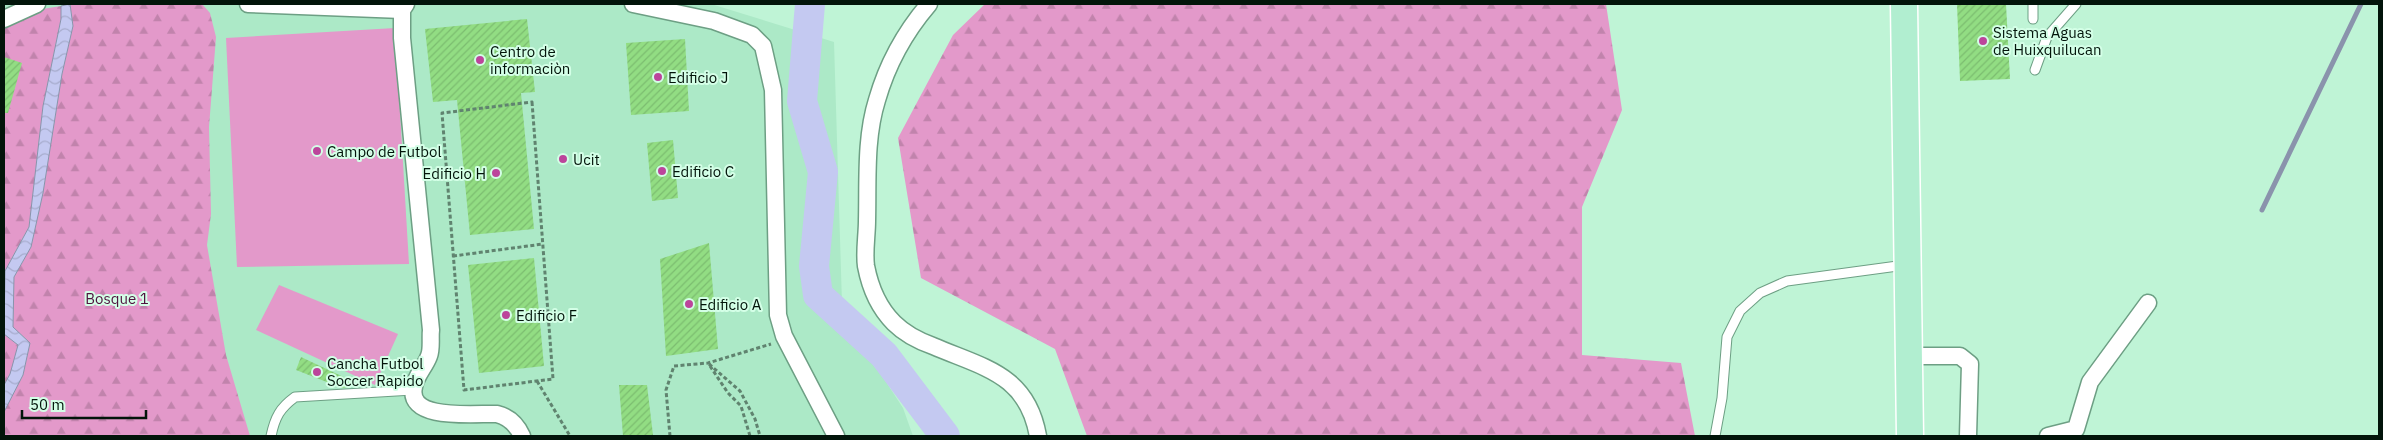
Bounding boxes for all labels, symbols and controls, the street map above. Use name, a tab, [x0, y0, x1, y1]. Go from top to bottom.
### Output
place label: Sistema Aguas de Huixquilucan	[1993, 23, 2101, 59]
marker: Sistema Aguas de Huixquilucan	[1977, 35, 1989, 47]
place label: Centro de informaciòn	[490, 42, 570, 78]
marker: Centro de informaciòn	[474, 54, 486, 66]
place label: Edificio J	[668, 68, 728, 87]
marker: Edificio J	[652, 71, 664, 83]
place label: Campo de Futbol	[327, 142, 442, 161]
marker: Campo de Futbol	[311, 145, 323, 157]
place label: Ucit	[573, 150, 600, 169]
marker: Ucit	[557, 153, 569, 165]
place label: Edificio C	[672, 162, 734, 181]
place label: Edificio H	[423, 164, 486, 183]
marker: Edificio C	[656, 165, 668, 177]
marker: Edificio H	[490, 167, 502, 179]
park label: Bosque 1	[85, 289, 149, 308]
place label: Edificio A	[699, 295, 762, 314]
marker: Edificio A	[683, 298, 695, 310]
place label: Edificio F	[516, 306, 577, 325]
marker: Edificio F	[500, 309, 512, 321]
place label: Cancha Futbol Soccer Rapido	[327, 354, 423, 390]
marker: Cancha Futbol Soccer Rapido	[311, 366, 323, 378]
scale bar	[22, 388, 146, 420]
text: 50 m	[30, 395, 65, 414]

